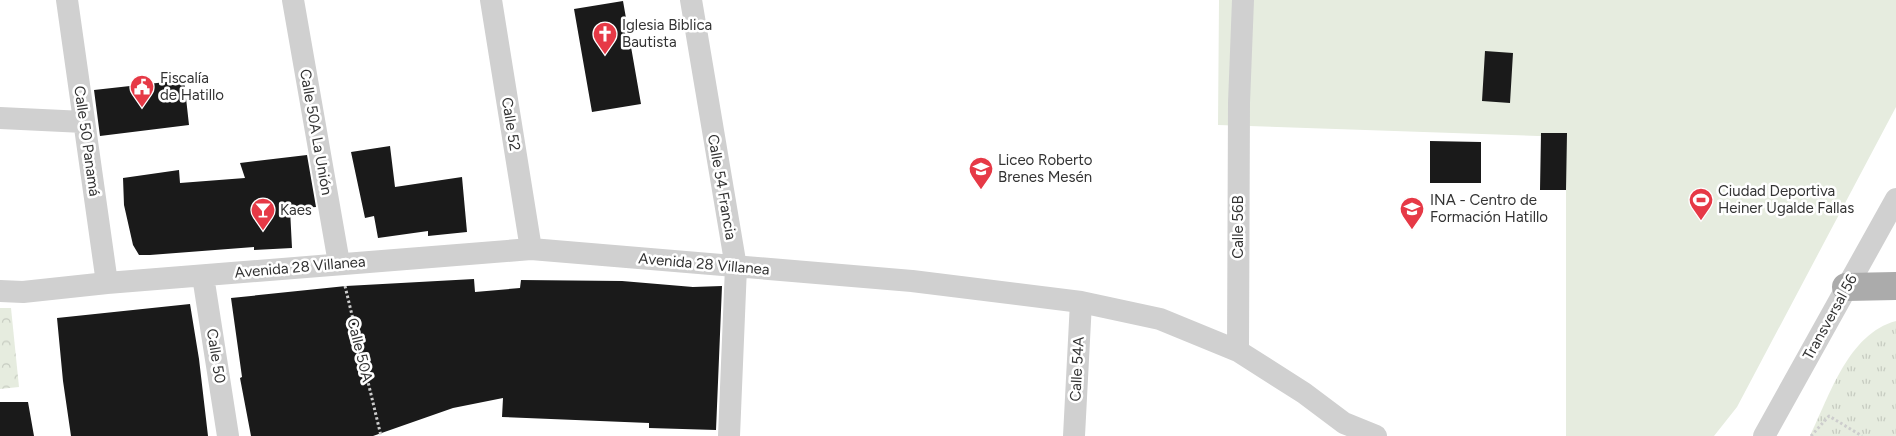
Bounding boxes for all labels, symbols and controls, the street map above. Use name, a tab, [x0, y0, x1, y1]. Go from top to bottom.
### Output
place label: Iglesia Biblica Bautista	[622, 16, 712, 51]
church icon: Iglesia Biblica Bautista	[592, 21, 618, 55]
street label: Calle 50A La Unión	[296, 68, 336, 196]
place label: Fiscalía de Hatillo	[160, 69, 224, 104]
public building icon: Fiscalía de Hatillo	[129, 74, 155, 108]
street label: Calle 50 Panamá	[70, 85, 104, 197]
street label: Calle 52	[498, 96, 524, 152]
street label: Calle 54 Francia	[704, 133, 740, 241]
place label: Liceo Roberto Brenes Mesén	[998, 151, 1093, 186]
school or university icon: Liceo Roberto Brenes Mesén	[968, 156, 994, 190]
place label: Ciudad Deportiva Heiner Ugalde Fallas	[1718, 182, 1854, 217]
sports icon: Ciudad Deportiva Heiner Ugalde Fallas	[1688, 187, 1714, 221]
place label: INA - Centro de Formación Hatillo	[1430, 191, 1548, 226]
street label: Calle 56B	[1229, 195, 1247, 259]
school or university icon: INA - Centro de Formación Hatillo	[1399, 196, 1425, 230]
bar icon: Kaes	[250, 197, 276, 231]
place label: Kaes	[280, 201, 312, 219]
street label: Avenida 28 Villanea	[638, 249, 770, 279]
street label: Avenida 28 Villanea	[234, 252, 366, 282]
street label: Transversal 56	[1799, 271, 1861, 363]
street label: Calle 50A	[343, 316, 377, 384]
street label: Calle 50	[203, 327, 229, 385]
street label: Calle 54A	[1066, 336, 1088, 402]

